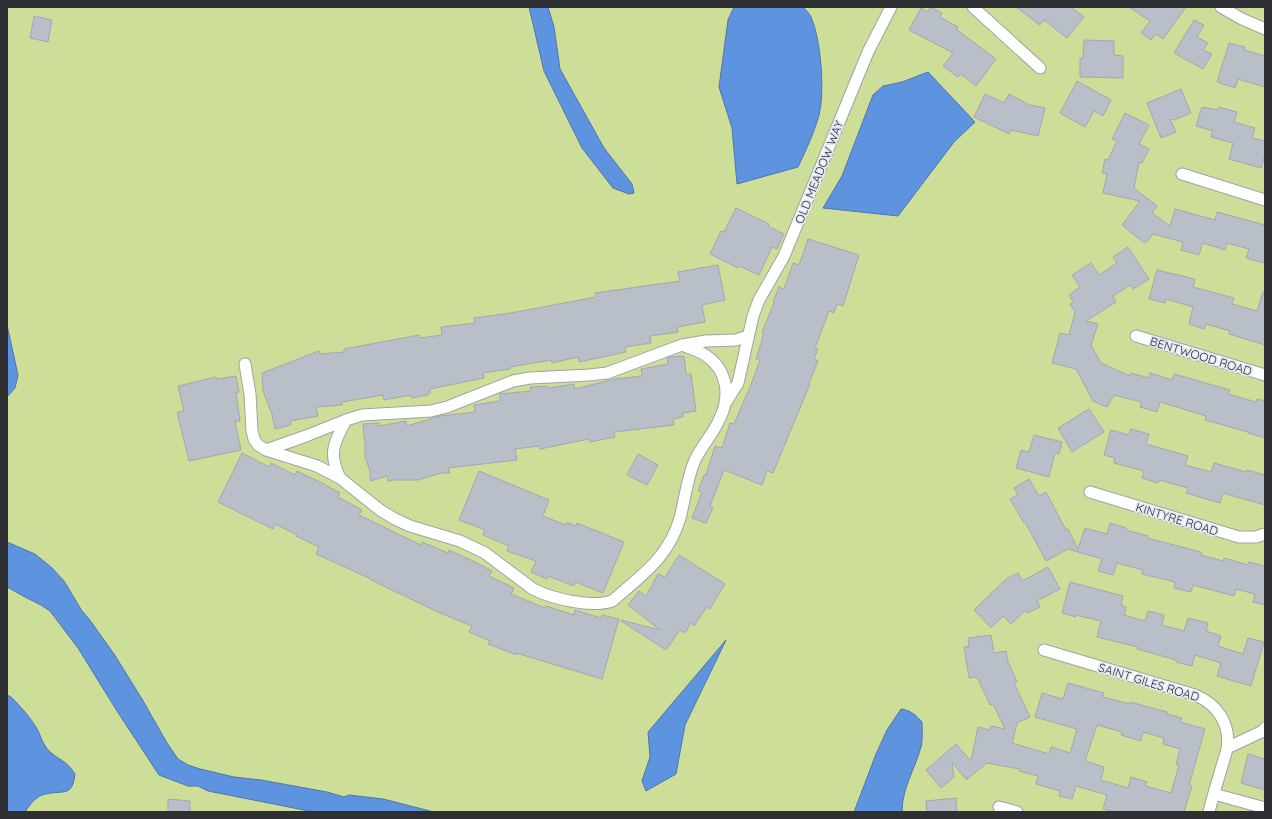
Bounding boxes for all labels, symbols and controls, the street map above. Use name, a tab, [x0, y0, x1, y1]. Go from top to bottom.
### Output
street label: OLD MEADOW WAY	[791, 118, 847, 226]
street label: BENTWOOD ROAD	[1148, 333, 1254, 379]
street label: KINTYRE ROAD	[1134, 499, 1220, 539]
street label: SAINT GILES ROAD	[1097, 660, 1202, 705]

